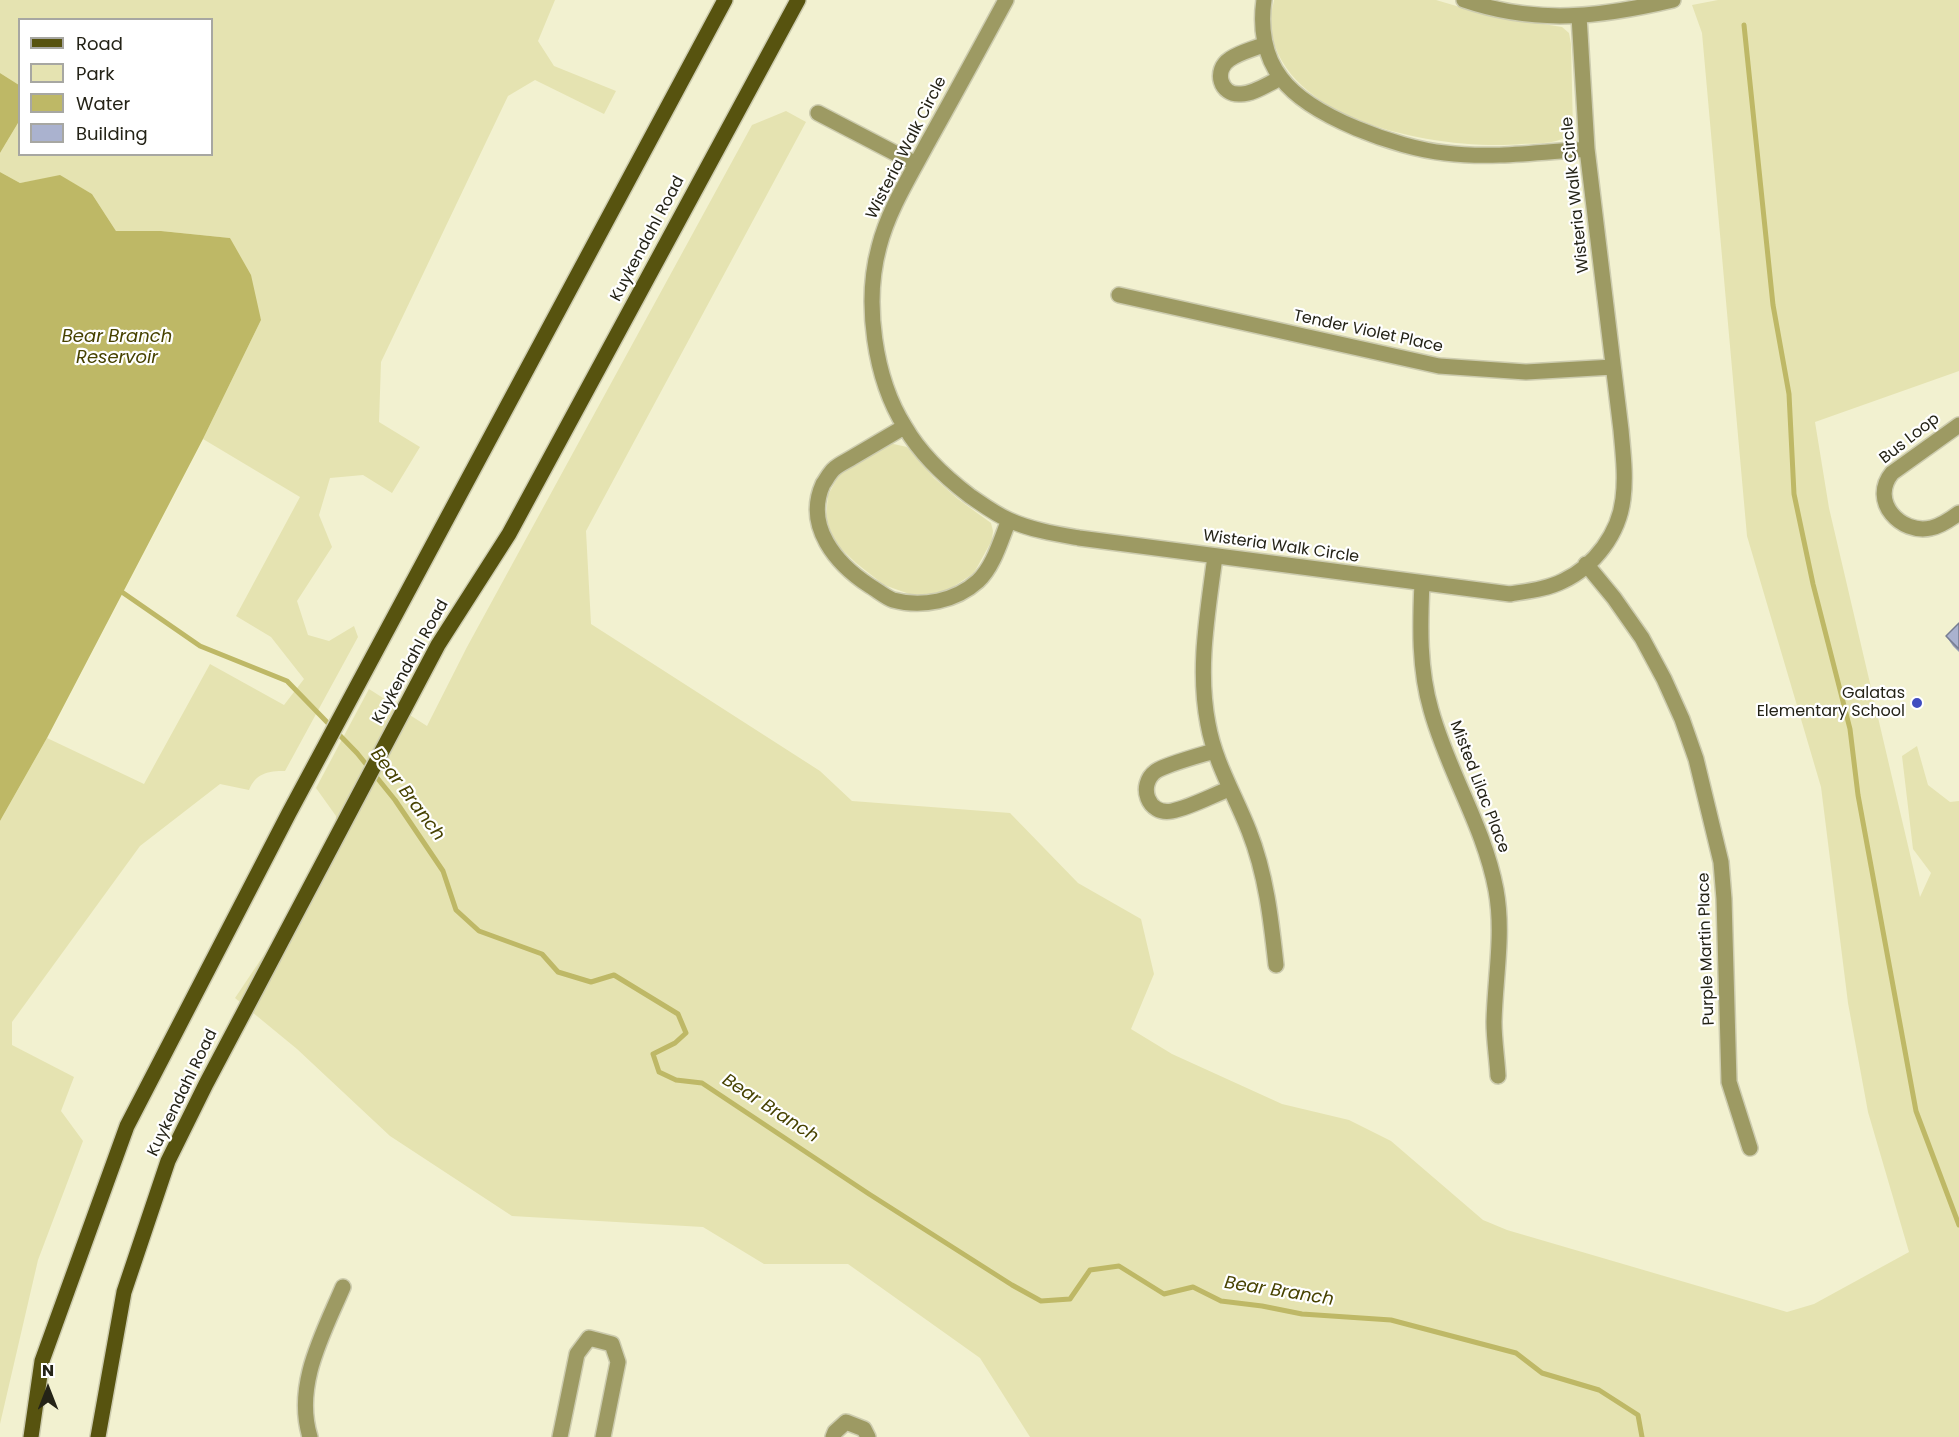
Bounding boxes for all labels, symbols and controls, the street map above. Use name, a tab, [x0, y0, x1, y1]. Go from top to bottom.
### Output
legend	[18, 18, 213, 156]
text: Road	[76, 31, 123, 56]
text: Park	[76, 61, 115, 86]
street label: Wisteria Walk Circle	[863, 74, 951, 222]
text: Water	[76, 91, 130, 116]
street label: Wisteria Walk Circle	[1558, 116, 1594, 274]
text: Building	[76, 121, 148, 146]
street label: Kuykendahl Road	[607, 173, 689, 305]
street label: Tender Violet Place	[1291, 307, 1445, 357]
water label: Bear Branch Reservoir	[62, 326, 172, 368]
street label: Bus Loop	[1876, 410, 1944, 468]
street label: Wisteria Walk Circle	[1202, 527, 1360, 567]
street label: Kuykendahl Road	[369, 597, 453, 727]
place label: Galatas Elementary School	[1757, 684, 1905, 722]
marker: Galatas Elementary School	[1910, 696, 1924, 710]
street label: Misted Lilac Place	[1445, 718, 1513, 856]
water label: Bear Branch	[365, 744, 449, 846]
street label: Purple Martin Place	[1695, 872, 1719, 1026]
street label: Kuykendahl Road	[144, 1026, 222, 1160]
water label: Bear Branch	[718, 1070, 822, 1148]
water label: Bear Branch	[1223, 1273, 1335, 1311]
north arrow	[18, 1359, 78, 1419]
text: N	[42, 1359, 54, 1382]

